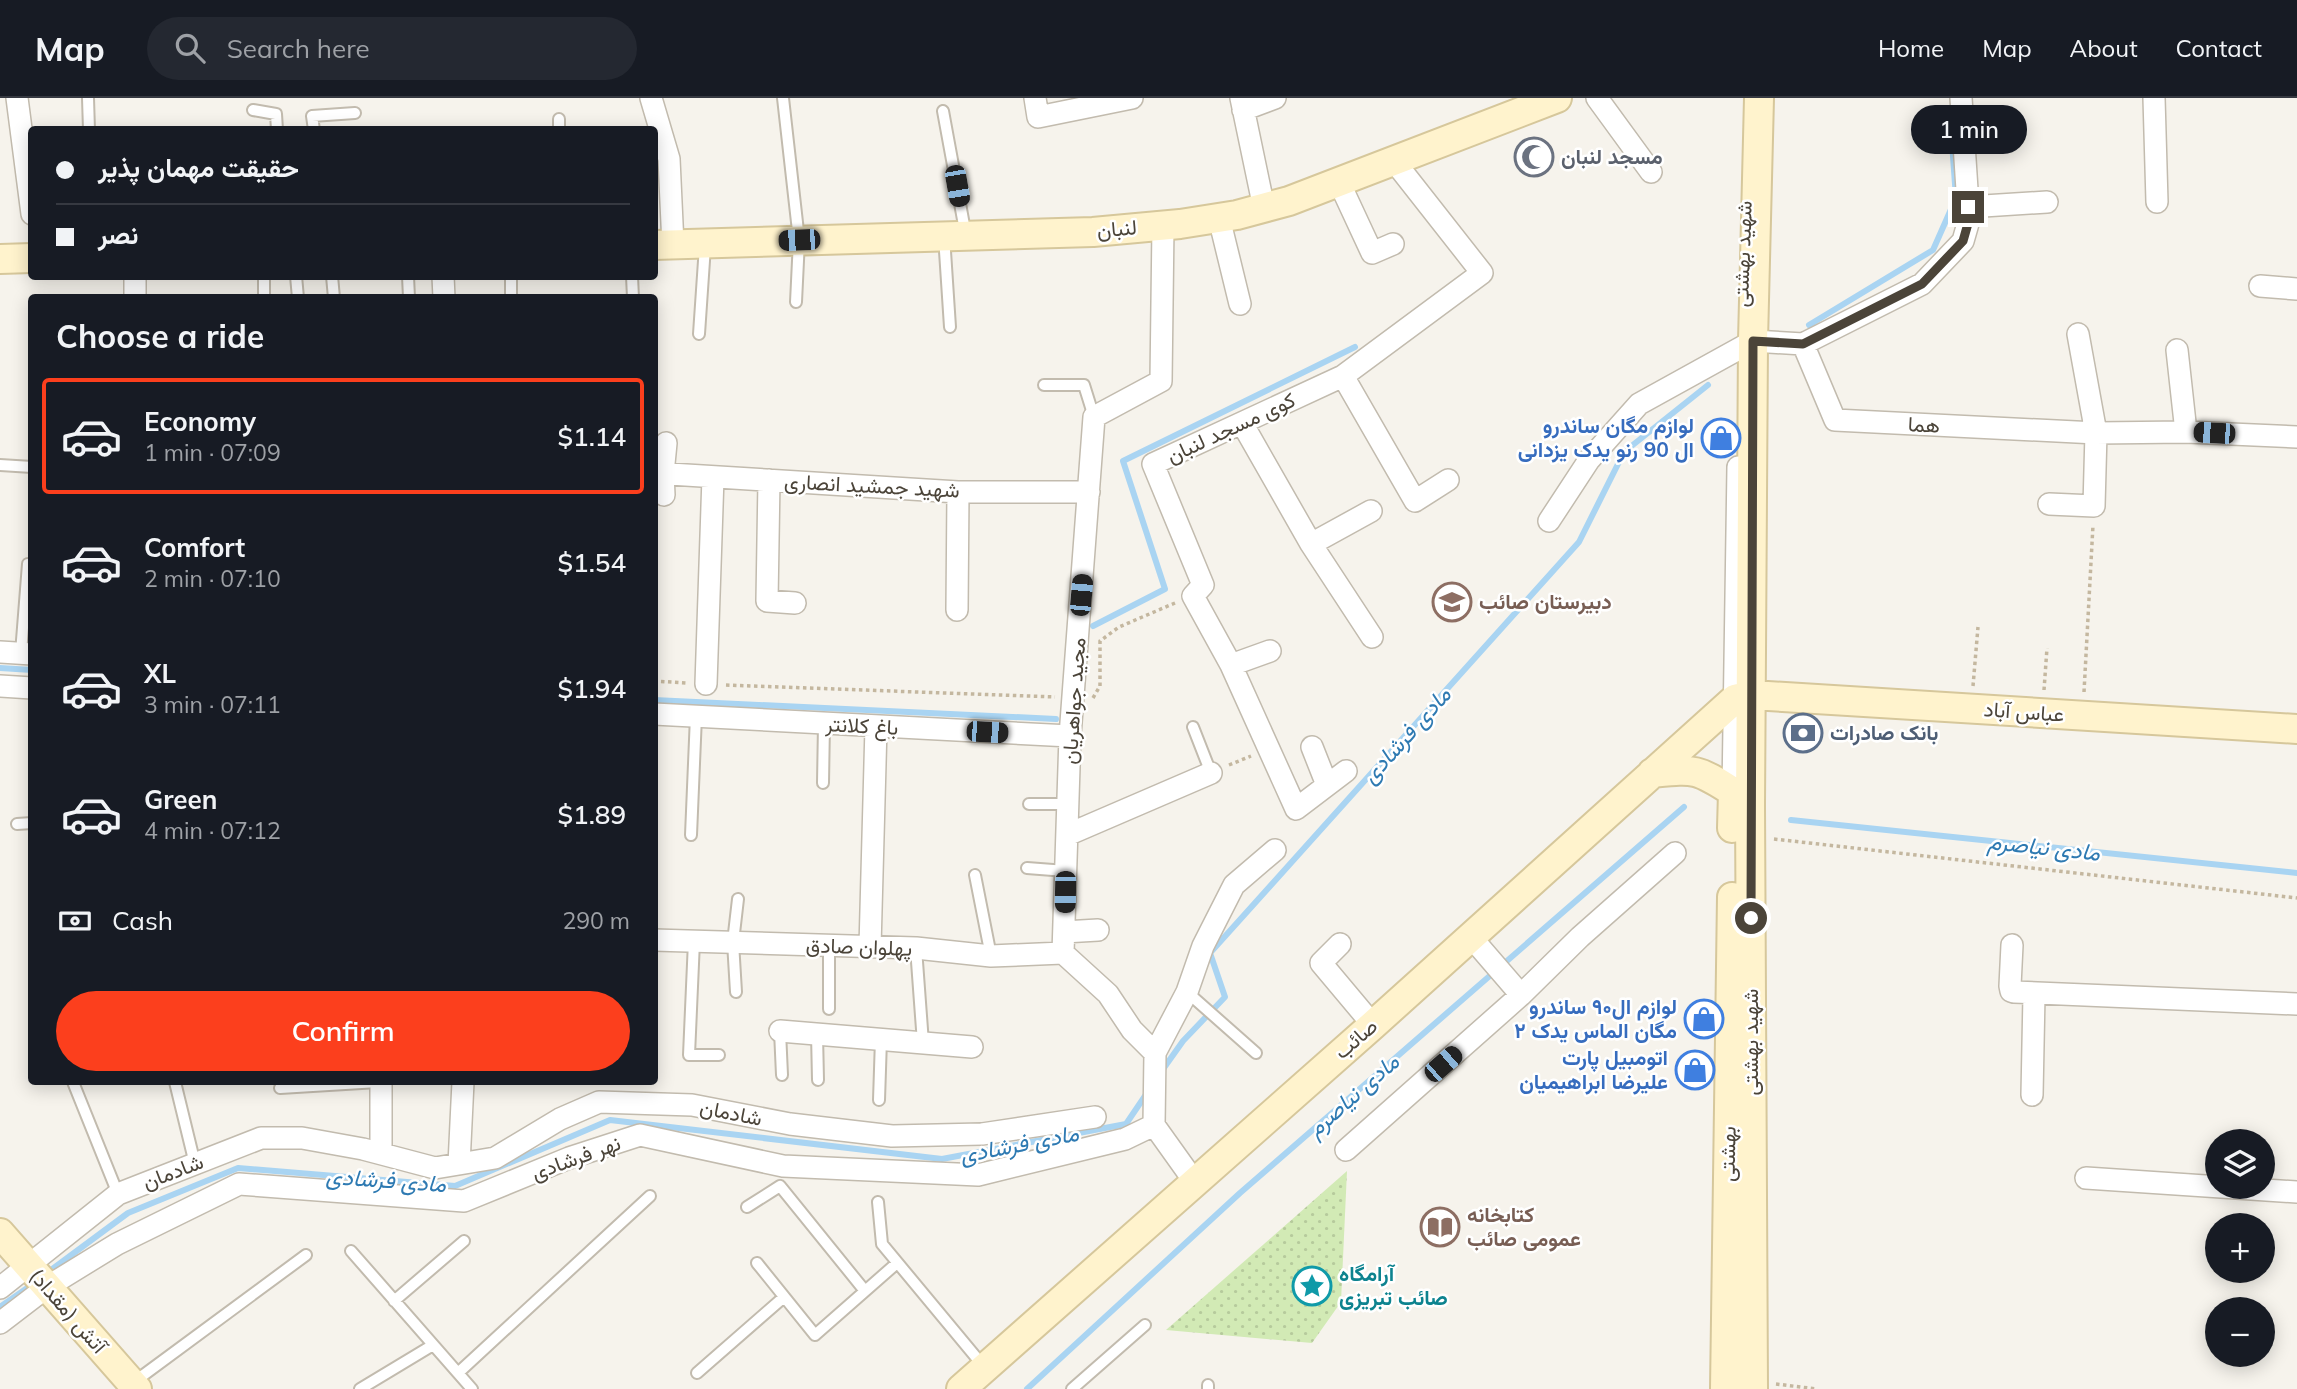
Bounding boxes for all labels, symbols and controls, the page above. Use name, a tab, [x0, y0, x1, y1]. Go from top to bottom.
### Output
search box	[147, 17, 637, 80]
text: Map	[35, 28, 105, 69]
icon: search	[171, 29, 209, 67]
text: Search here	[227, 32, 370, 65]
text: Home	[1878, 33, 1944, 63]
text: Map	[1982, 33, 2032, 63]
text: About	[2070, 33, 2138, 63]
text: Contact	[2176, 33, 2262, 63]
callout: 1 min	[1910, 105, 2026, 154]
text: 1 min	[1939, 115, 1999, 144]
mosque icon: مسجد لنبان	[1513, 136, 1555, 178]
place label: مسجد لنبان	[1561, 143, 1663, 169]
text: حقیقت مهمان پذیر	[98, 151, 299, 184]
car	[944, 163, 971, 209]
route end	[1952, 191, 1984, 223]
street label: شهید بهشتی	[1727, 200, 1758, 308]
street label: لنبان	[1096, 213, 1138, 243]
text: نصر	[98, 218, 138, 251]
car	[778, 229, 821, 251]
text: Choose a ride	[56, 316, 264, 356]
street label: کوی مسجد لنبان	[1162, 386, 1299, 469]
icon: car	[60, 405, 123, 468]
text: Economy	[144, 405, 256, 438]
street label: هما	[1907, 410, 1941, 438]
place label: لوازم مگان ساندرو ال 90 رنو یدک یزدانی	[1518, 412, 1694, 463]
shop icon: لوازم مگان ساندرو ال 90 رنو یدک یزدانی	[1700, 417, 1742, 459]
text: $1.14	[557, 420, 626, 453]
car	[2193, 421, 2236, 445]
text: 1 min · 07:09	[144, 438, 281, 467]
street label: شهید جمشید انصاری	[784, 467, 961, 504]
icon: car	[60, 531, 123, 594]
text: Comfort	[144, 531, 245, 564]
text: $1.54	[557, 546, 626, 579]
text: 2 min · 07:10	[144, 564, 281, 593]
car	[1069, 573, 1094, 617]
school or university icon: دبیرستان صائب	[1431, 581, 1473, 623]
place label: دبیرستان صائب	[1479, 588, 1612, 615]
street label: مجید جواهریان	[1056, 637, 1091, 765]
icon: car	[60, 657, 123, 720]
text: XL	[144, 657, 176, 690]
text: $1.94	[557, 672, 626, 705]
water label: مادی فرشادی	[1355, 680, 1458, 790]
text: 3 min · 07:11	[144, 690, 281, 719]
street label: عباس آباد	[1983, 695, 2065, 727]
street label: باغ کلانتر	[824, 710, 899, 742]
bank icon: بانک صادرات	[1782, 712, 1824, 754]
place label: بانک صادرات	[1830, 719, 1939, 746]
car	[966, 720, 1009, 744]
icon: car	[60, 783, 123, 846]
text: Green	[144, 783, 217, 816]
text: $1.89	[557, 798, 626, 831]
text: 4 min · 07:12	[144, 816, 281, 845]
water label: مادی نیاصرم	[1985, 826, 2102, 869]
car	[1055, 871, 1076, 913]
icon: cash	[56, 902, 94, 940]
route start	[1735, 902, 1767, 934]
text: Cash	[112, 904, 173, 937]
text: 290 m	[562, 906, 630, 935]
street label: پهلوان صادق	[805, 931, 913, 963]
street label: شهید بهشتی	[1737, 989, 1764, 1095]
button: Confirm	[56, 991, 630, 1071]
place label: لوازم ال۹۰ ساندرو مگان الماس یدک ۲	[1514, 993, 1677, 1043]
shop icon: لوازم ال۹۰ ساندرو مگان الماس یدک ۲	[1683, 998, 1725, 1040]
street label: صائب	[1328, 1012, 1382, 1064]
car	[1421, 1042, 1466, 1086]
place label: اتومبیل پارت علیرضا ابراهیمیان	[1519, 1044, 1668, 1095]
water label: مادی نیاصرم	[1300, 1046, 1406, 1145]
shop icon: اتومبیل پارت علیرضا ابراهیمیان	[1674, 1049, 1716, 1091]
street label: شادمان	[698, 1093, 765, 1131]
water label: مادی فرشادی	[957, 1118, 1082, 1170]
street label: بهشتی	[1714, 1126, 1741, 1182]
street label: نهر فرشادی	[528, 1129, 624, 1186]
map controls	[2205, 1129, 2275, 1367]
button: layers	[2205, 1129, 2275, 1199]
street label: شادمان	[139, 1148, 207, 1194]
water label: مادی فرشادی	[325, 1161, 448, 1199]
place label: کتابخانه عمومی صائب	[1467, 1201, 1581, 1252]
library icon: کتابخانه عمومی صائب	[1419, 1206, 1461, 1248]
button: +	[2205, 1213, 2275, 1283]
place label: آرامگاه صائب تبریزی	[1339, 1260, 1448, 1311]
street label: آتش (مقداد)	[25, 1262, 114, 1360]
place icon: آرامگاه صائب تبریزی	[1291, 1265, 1333, 1307]
button: −	[2205, 1297, 2275, 1367]

